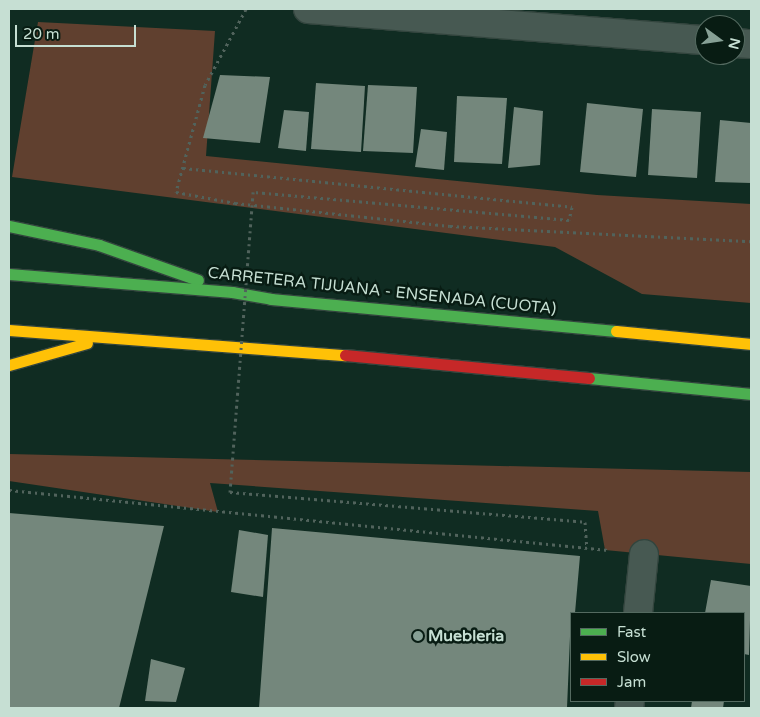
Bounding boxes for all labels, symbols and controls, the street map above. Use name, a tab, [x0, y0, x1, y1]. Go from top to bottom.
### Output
scale bar	[18, 15, 139, 47]
north arrow	[695, 15, 745, 65]
text: 20 m	[23, 25, 60, 43]
text: N	[724, 36, 744, 51]
street label: CARRETERA TIJUANA - ENSENADA (CUOTA)	[207, 263, 557, 319]
legend	[570, 612, 745, 702]
text: Fast	[617, 623, 646, 641]
place label: Muebleria	[428, 626, 504, 646]
marker: Muebleria	[412, 630, 424, 642]
text: Slow	[617, 648, 651, 666]
text: Jam	[617, 673, 646, 691]

